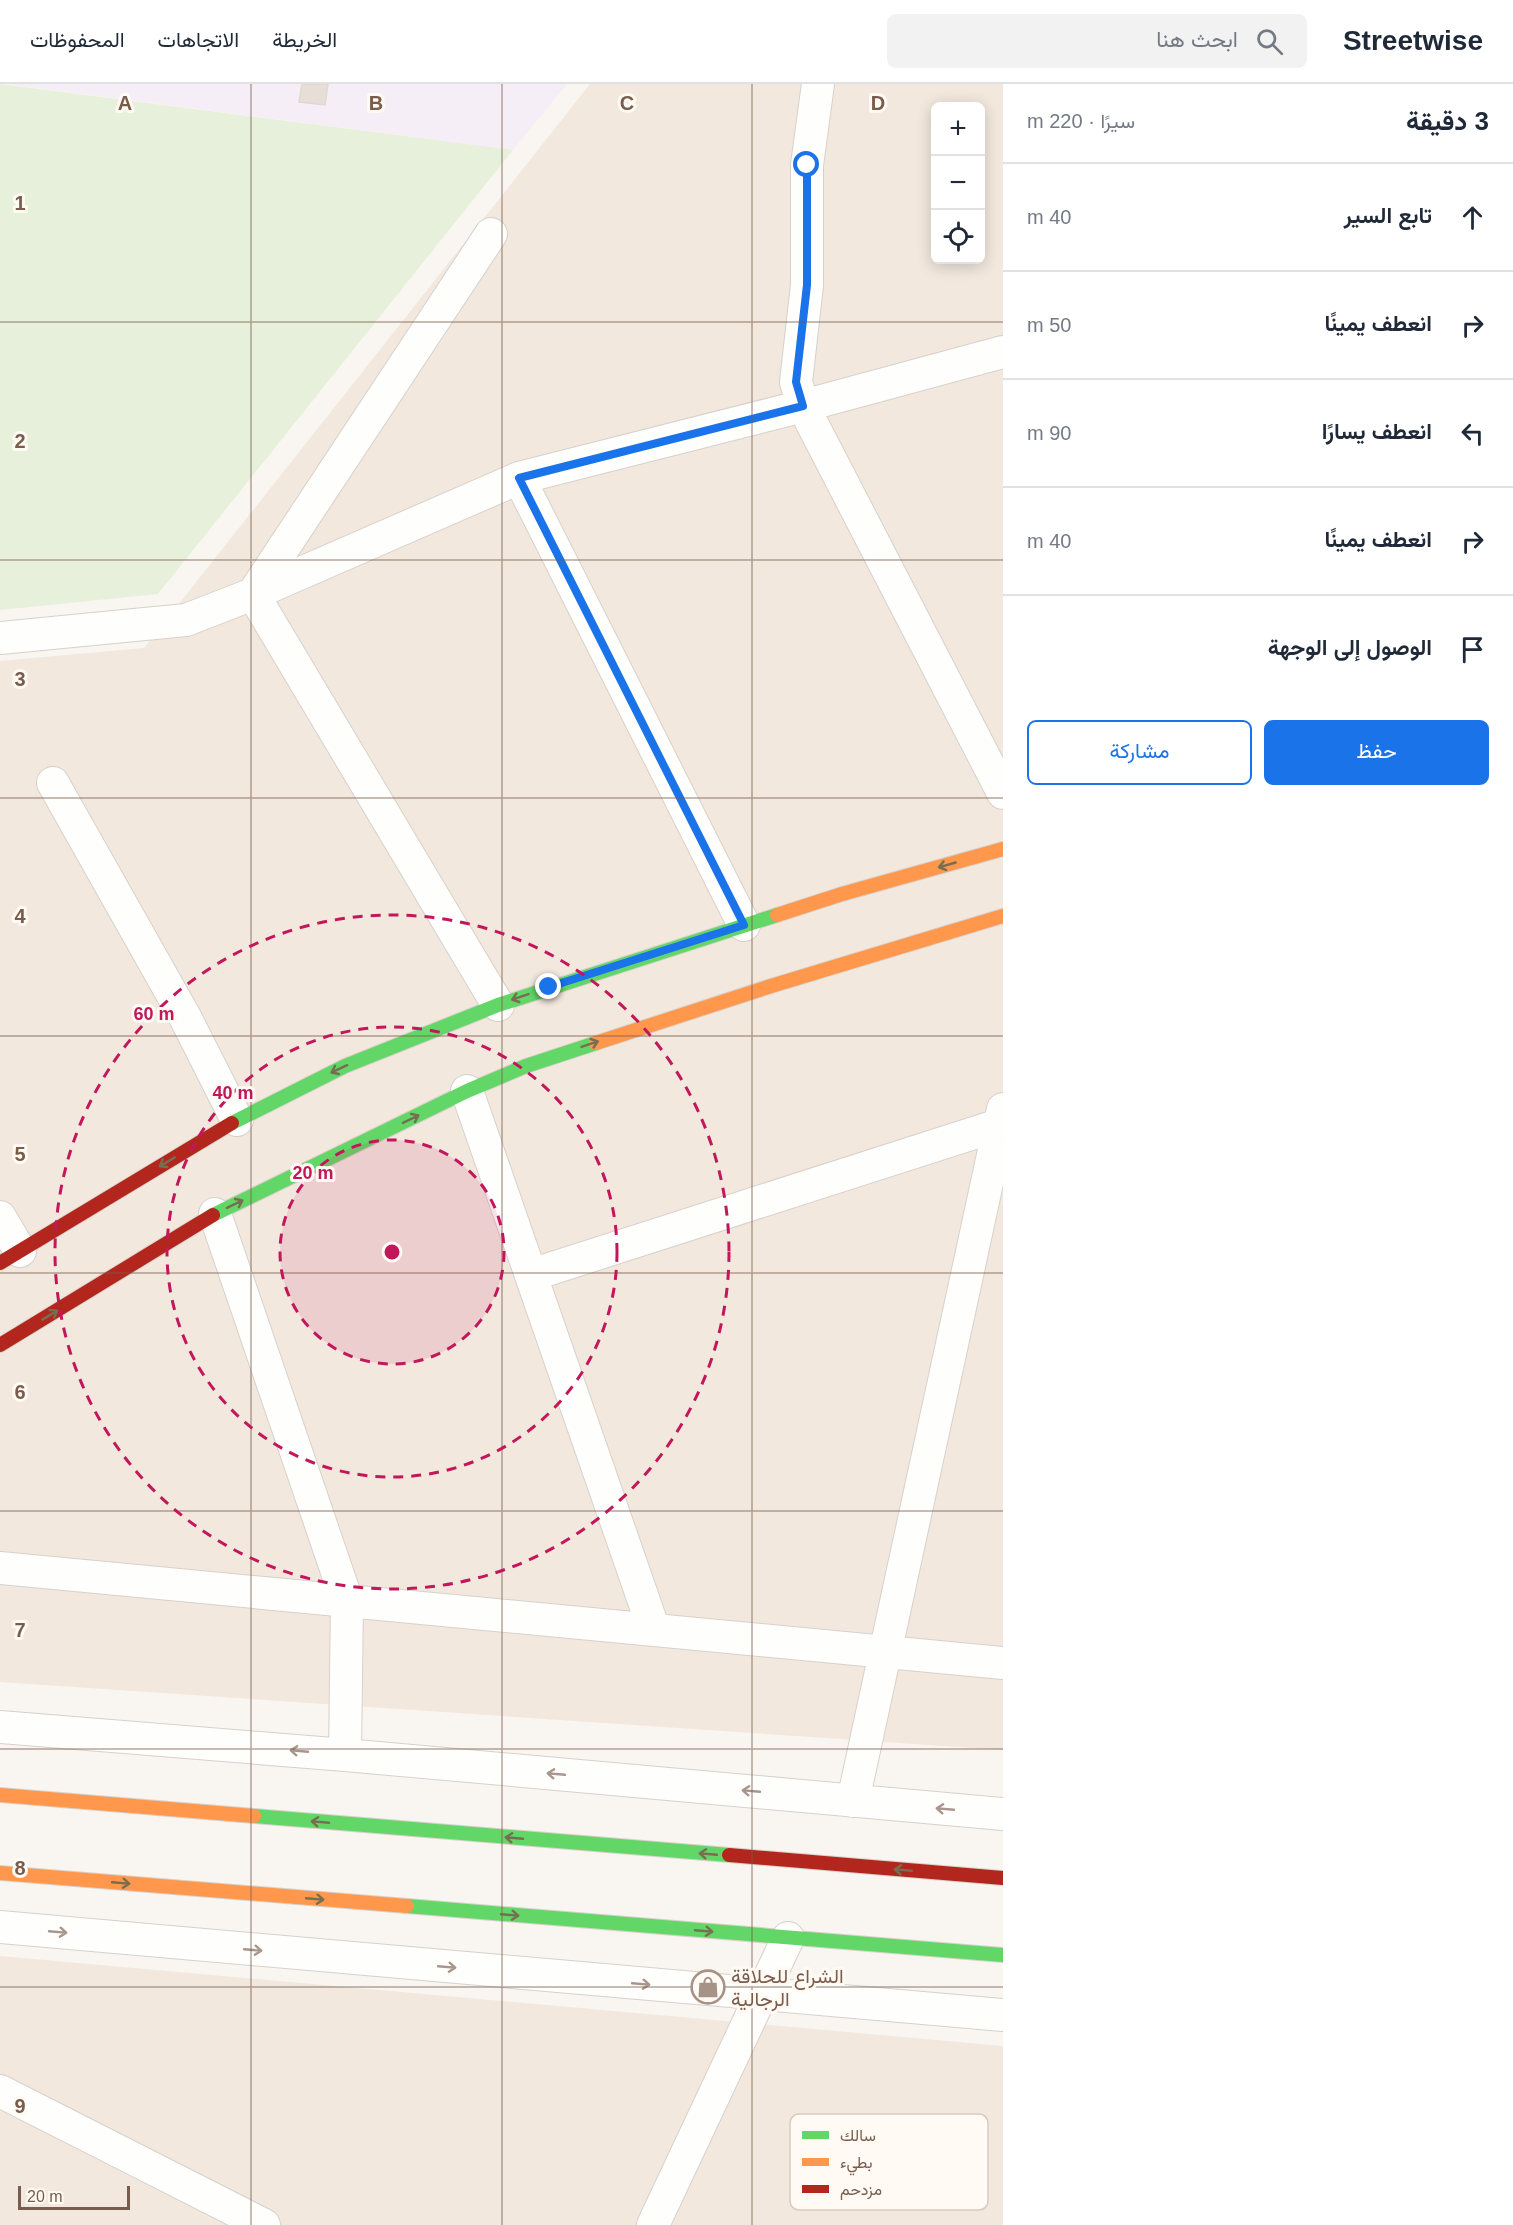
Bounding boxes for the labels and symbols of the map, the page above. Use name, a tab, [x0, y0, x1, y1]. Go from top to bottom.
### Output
text: A	[118, 92, 132, 114]
text: B	[369, 92, 383, 114]
text: C	[620, 92, 634, 114]
text: D	[871, 92, 885, 114]
route start	[793, 151, 819, 177]
text: 1	[14, 192, 26, 214]
text: 2	[14, 430, 26, 452]
text: 3	[14, 668, 26, 690]
one-way arrow	[938, 859, 957, 871]
text: 4	[14, 905, 26, 927]
route end	[535, 973, 561, 999]
one-way arrow	[511, 993, 530, 1004]
text: 60 m	[133, 1004, 175, 1024]
one-way arrow	[580, 1038, 599, 1049]
one-way arrow	[330, 1064, 348, 1075]
text: 40 m	[212, 1083, 254, 1103]
one-way arrow	[401, 1112, 419, 1124]
text: 5	[14, 1143, 26, 1165]
one-way arrow	[159, 1156, 176, 1168]
text: 20 m	[292, 1163, 334, 1183]
one-way arrow	[226, 1198, 244, 1209]
centre of rings	[382, 1242, 402, 1262]
one-way arrow	[41, 1308, 58, 1320]
text: 6	[14, 1381, 26, 1403]
text: 7	[14, 1619, 26, 1641]
one-way arrow	[290, 1745, 310, 1756]
one-way arrow	[547, 1768, 567, 1779]
one-way arrow	[741, 1785, 761, 1796]
one-way arrow	[935, 1803, 955, 1814]
one-way arrow	[310, 1816, 330, 1827]
one-way arrow	[505, 1832, 525, 1843]
one-way arrow	[699, 1848, 719, 1859]
text: 8	[14, 1857, 26, 1879]
one-way arrow	[893, 1864, 913, 1875]
one-way arrow	[111, 1878, 131, 1889]
one-way arrow	[305, 1894, 325, 1905]
one-way arrow	[499, 1910, 519, 1921]
one-way arrow	[694, 1926, 714, 1937]
one-way arrow	[48, 1927, 68, 1938]
one-way arrow	[242, 1944, 262, 1955]
one-way arrow	[436, 1961, 456, 1972]
place label: الشراع للحلاقة الرجالية	[731, 1965, 844, 2012]
shop icon: الشراع للحلاقة الرجالية	[690, 1969, 726, 2005]
one-way arrow	[631, 1979, 650, 1990]
text: 9	[14, 2095, 26, 2117]
legend	[790, 2114, 988, 2210]
text: سالك	[840, 2127, 876, 2144]
text: بطيء	[840, 2154, 872, 2176]
text: مزدحم	[840, 2181, 882, 2200]
scale bar	[18, 2183, 130, 2210]

